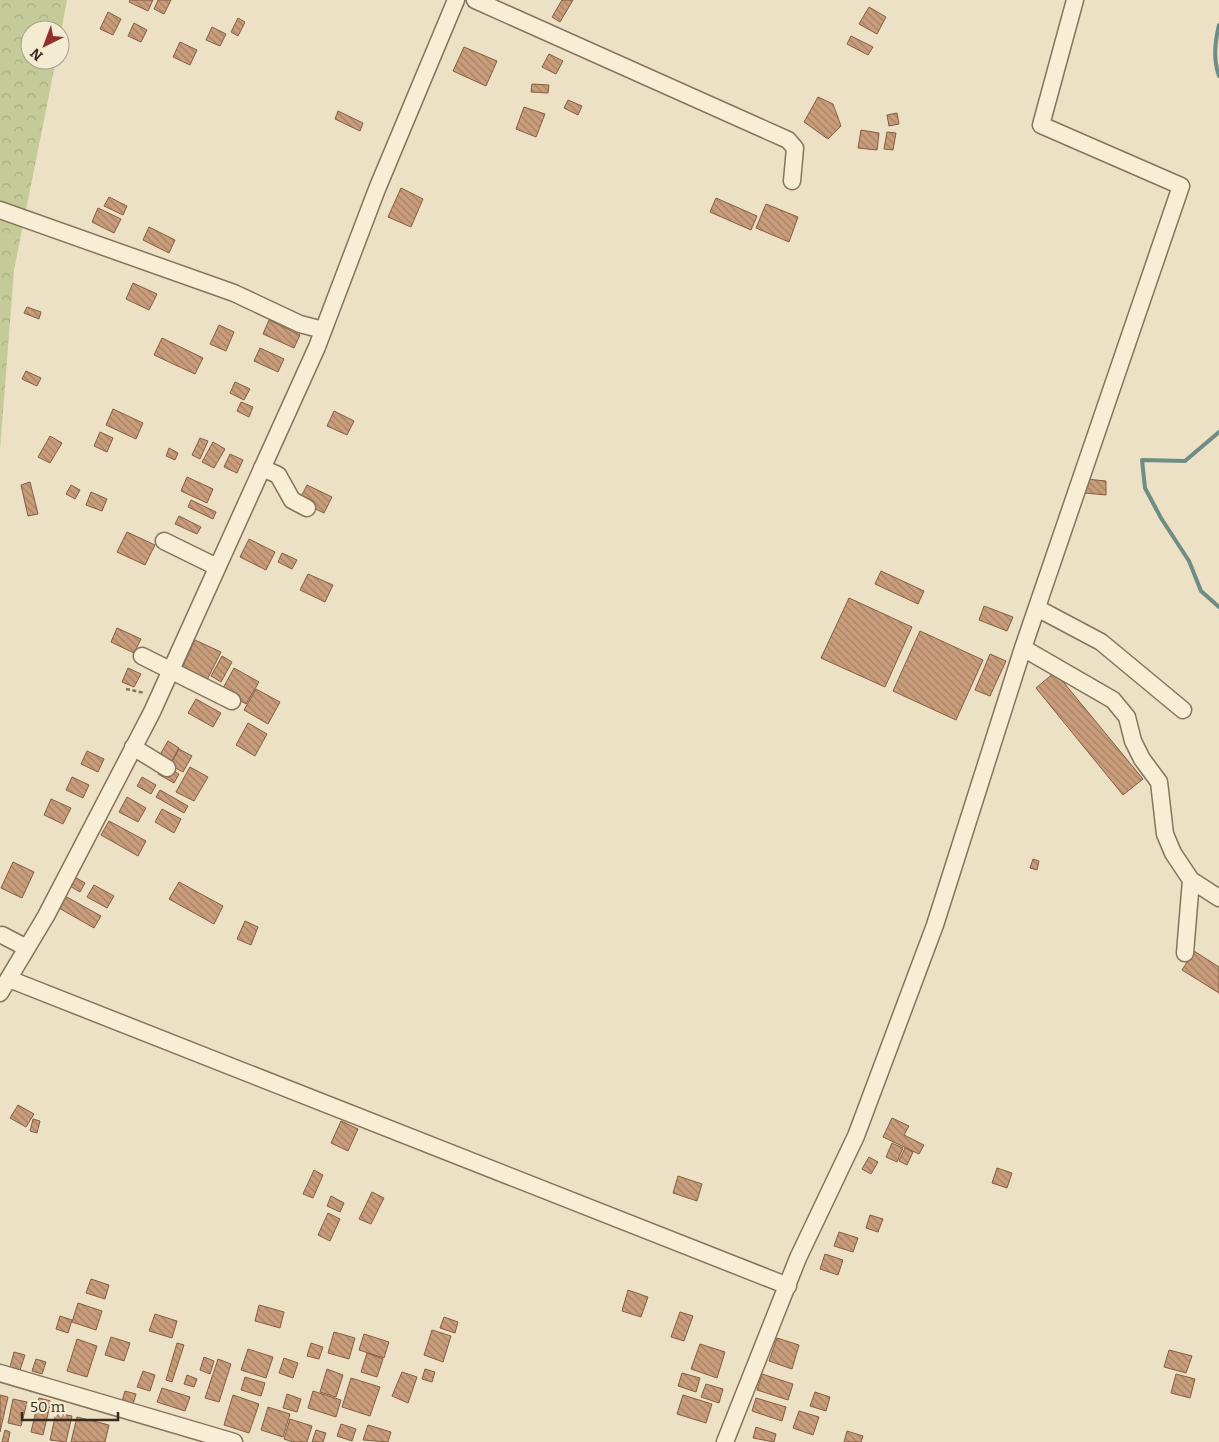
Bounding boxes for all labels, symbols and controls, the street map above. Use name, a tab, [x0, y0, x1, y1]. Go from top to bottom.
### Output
north arrow	[20, 20, 70, 70]
text: N	[27, 44, 46, 64]
scale bar	[22, 1390, 119, 1422]
text: 50 m	[30, 1398, 66, 1416]

